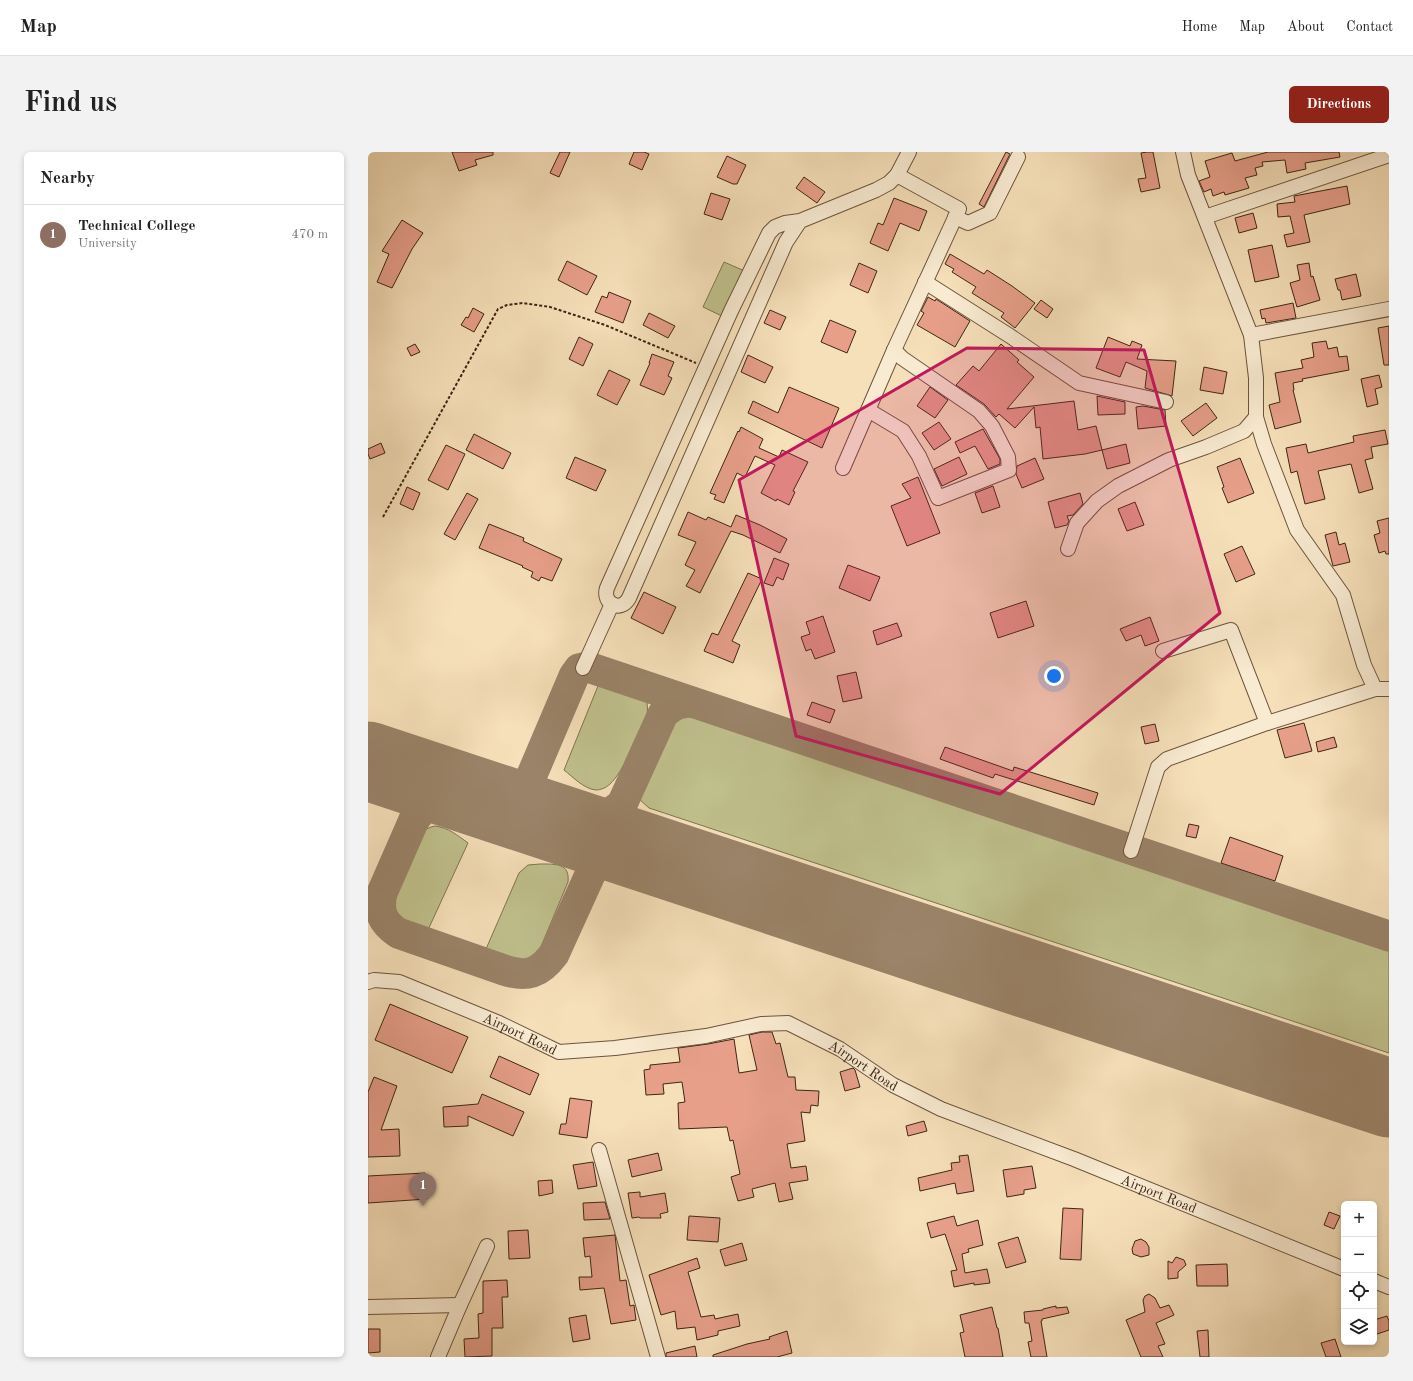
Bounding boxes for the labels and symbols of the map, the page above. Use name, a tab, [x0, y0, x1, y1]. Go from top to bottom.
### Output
your location	[1044, 666, 1064, 686]
street label: Airport Road	[481, 1011, 559, 1058]
street label: Airport Road	[826, 1038, 900, 1094]
pin: 1	[410, 1173, 436, 1206]
street label: Airport Road	[1119, 1173, 1198, 1216]

